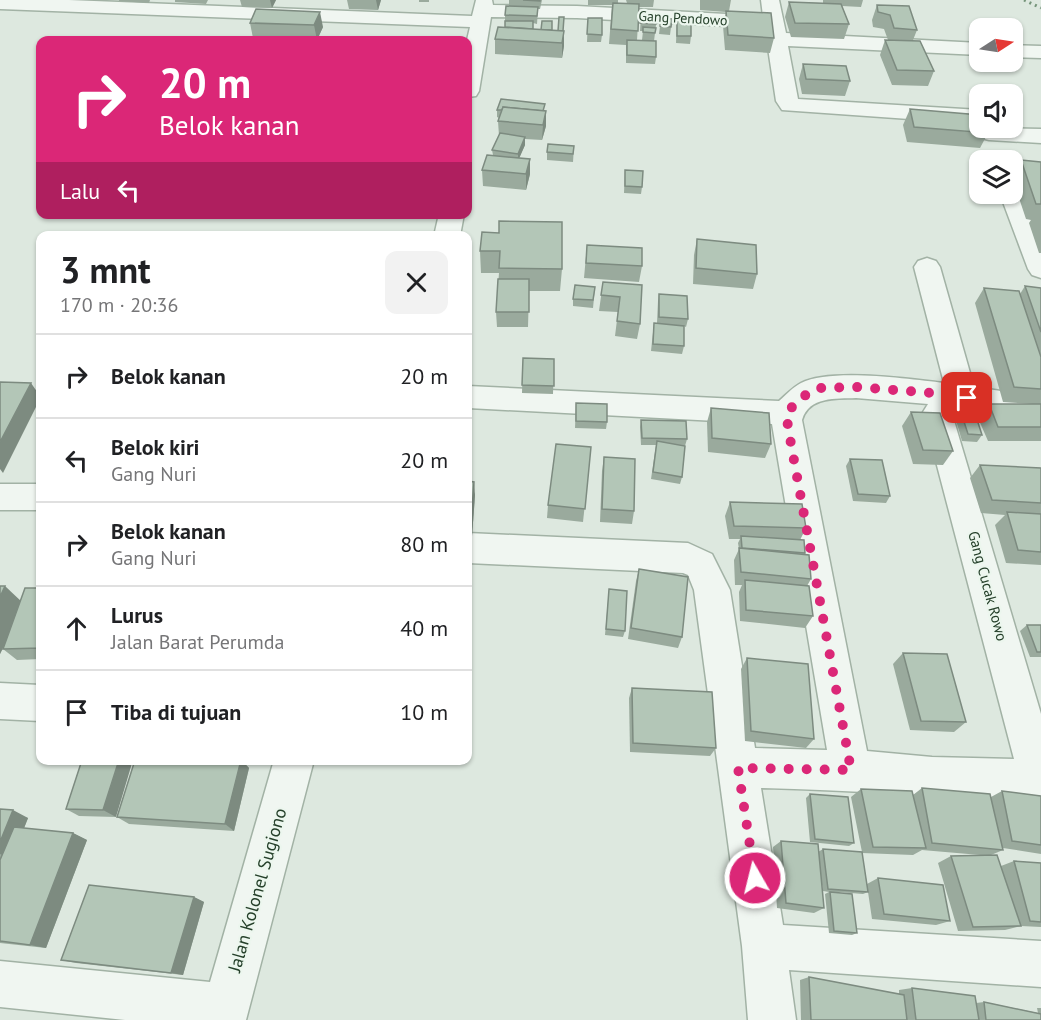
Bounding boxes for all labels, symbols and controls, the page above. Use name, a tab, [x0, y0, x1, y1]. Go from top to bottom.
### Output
street label: Gang Pendowo	[638, 7, 728, 29]
north arrow	[969, 18, 1023, 72]
map controls	[969, 18, 1023, 204]
text: 20 m	[159, 55, 251, 110]
icon: right	[60, 60, 138, 138]
button: sound	[969, 84, 1023, 138]
text: Belok kanan	[159, 108, 299, 142]
button: layers	[969, 150, 1023, 204]
icon: left	[112, 174, 145, 207]
text: Lalu	[60, 177, 100, 205]
text: 3 mnt	[60, 246, 151, 293]
button: close	[385, 251, 448, 314]
text: 170 m · 20:36	[60, 292, 178, 318]
icon: right	[60, 360, 93, 393]
text: Belok kanan	[111, 362, 226, 390]
text: 20 m	[400, 362, 448, 390]
pin	[941, 372, 992, 423]
icon: arrive	[950, 381, 983, 414]
text: Belok kiri	[111, 433, 200, 461]
icon: left	[60, 444, 93, 477]
text: 20 m	[400, 446, 448, 474]
text: Gang Nuri	[111, 461, 197, 487]
text: Belok kanan	[111, 517, 226, 545]
icon: right	[60, 528, 93, 561]
street label: Gang Cucak Rowo	[964, 529, 1012, 643]
text: 80 m	[400, 530, 448, 558]
text: Gang Nuri	[111, 545, 197, 571]
text: Lurus	[111, 601, 163, 629]
icon: ahead	[60, 612, 93, 645]
text: 40 m	[400, 614, 448, 642]
text: Jalan Barat Perumda	[111, 629, 284, 655]
icon: arrive	[60, 696, 93, 729]
text: Tiba di tujuan	[111, 698, 241, 726]
text: 10 m	[400, 698, 448, 726]
street label: Jalan Kolonel Sugiono	[222, 805, 291, 976]
position arrow	[723, 846, 787, 910]

